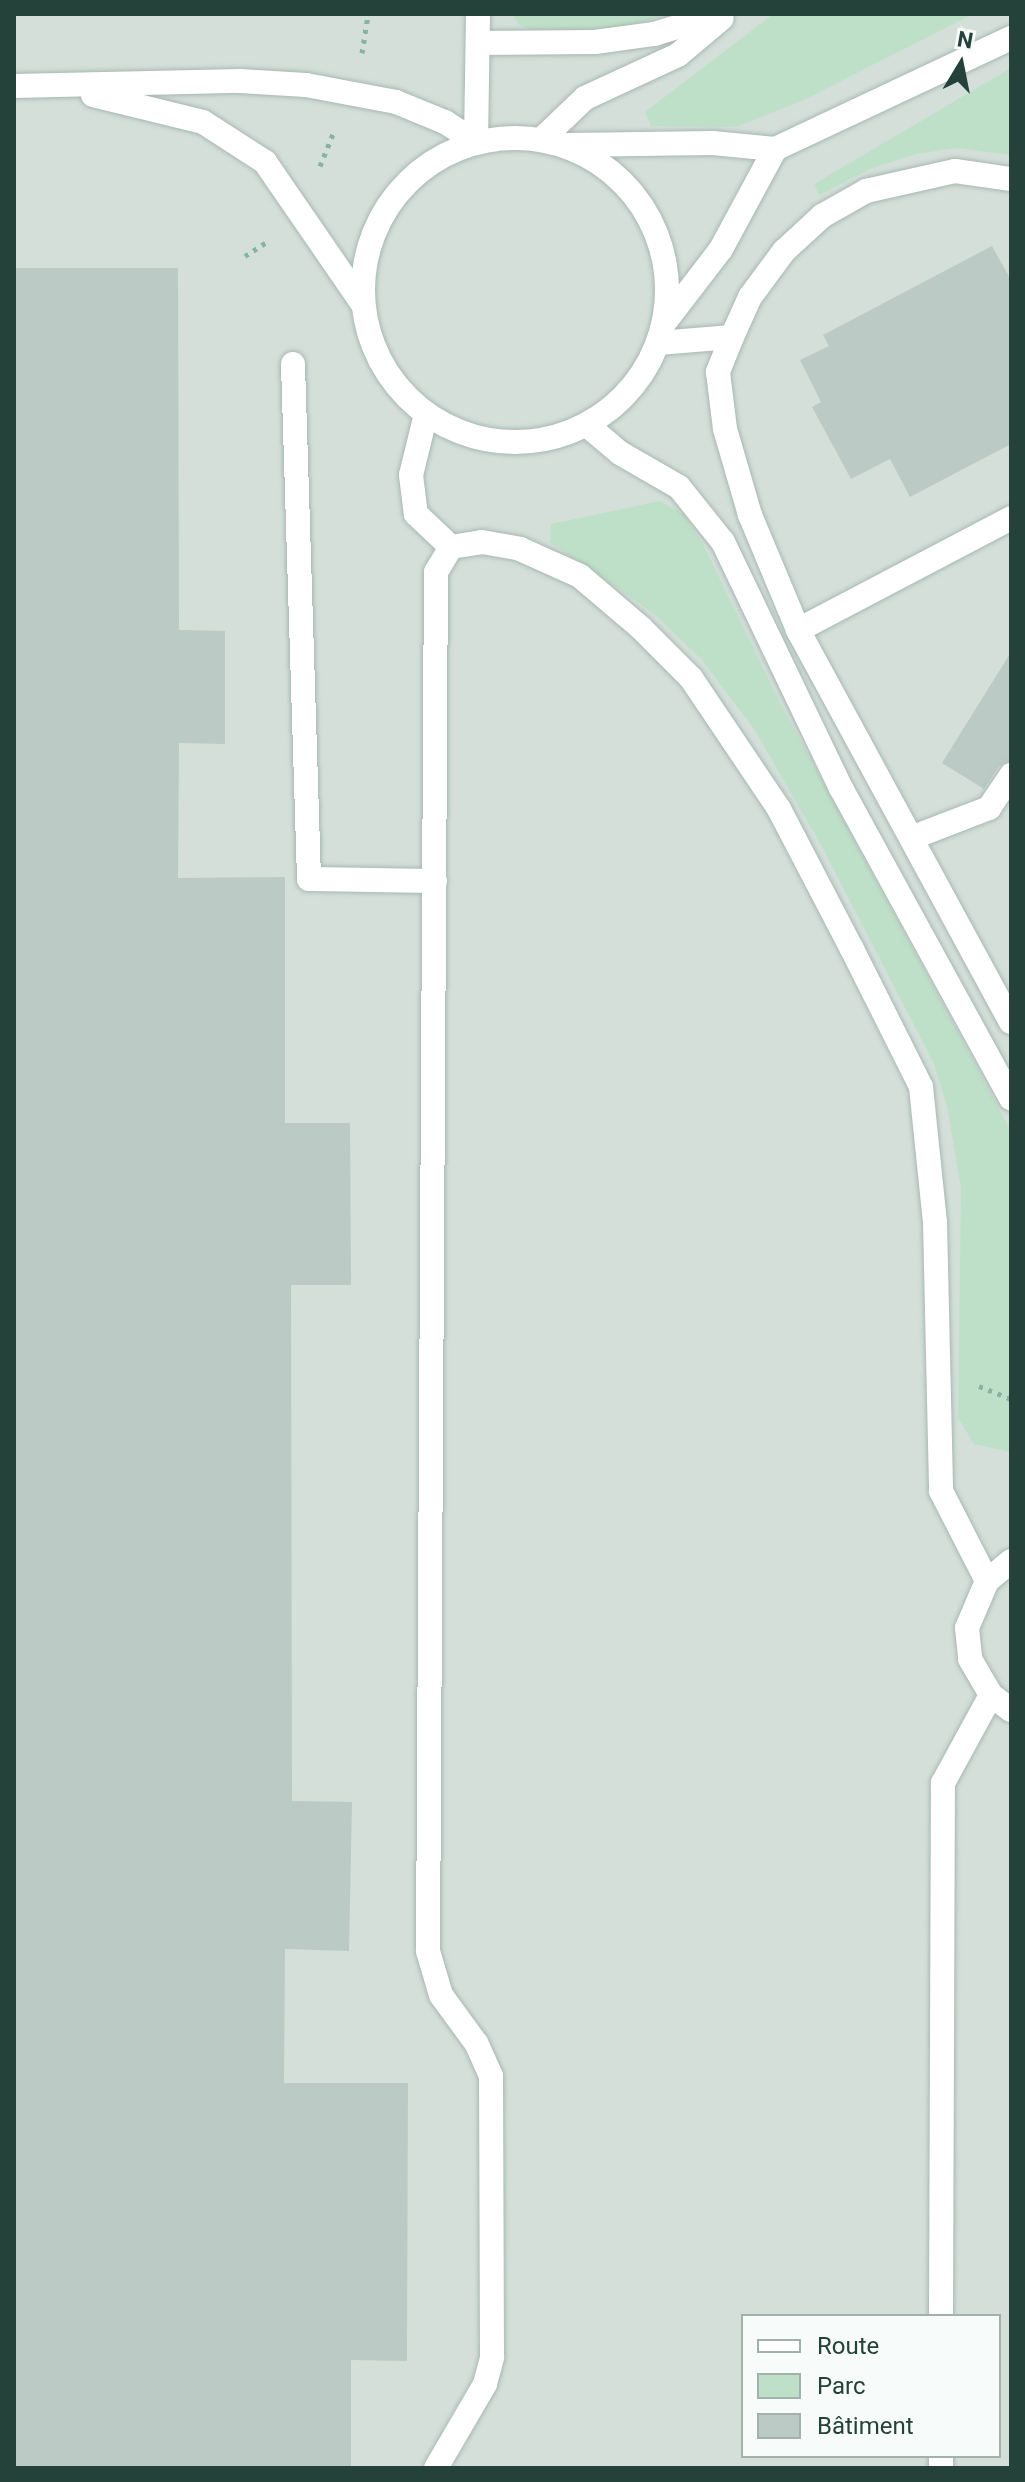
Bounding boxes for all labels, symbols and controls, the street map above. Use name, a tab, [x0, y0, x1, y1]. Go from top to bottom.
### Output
north arrow	[921, 24, 1001, 104]
text: N	[955, 26, 975, 54]
legend	[741, 2314, 1001, 2458]
text: Route	[817, 2332, 879, 2360]
text: Parc	[817, 2372, 866, 2400]
text: Bâtiment	[817, 2412, 914, 2440]

